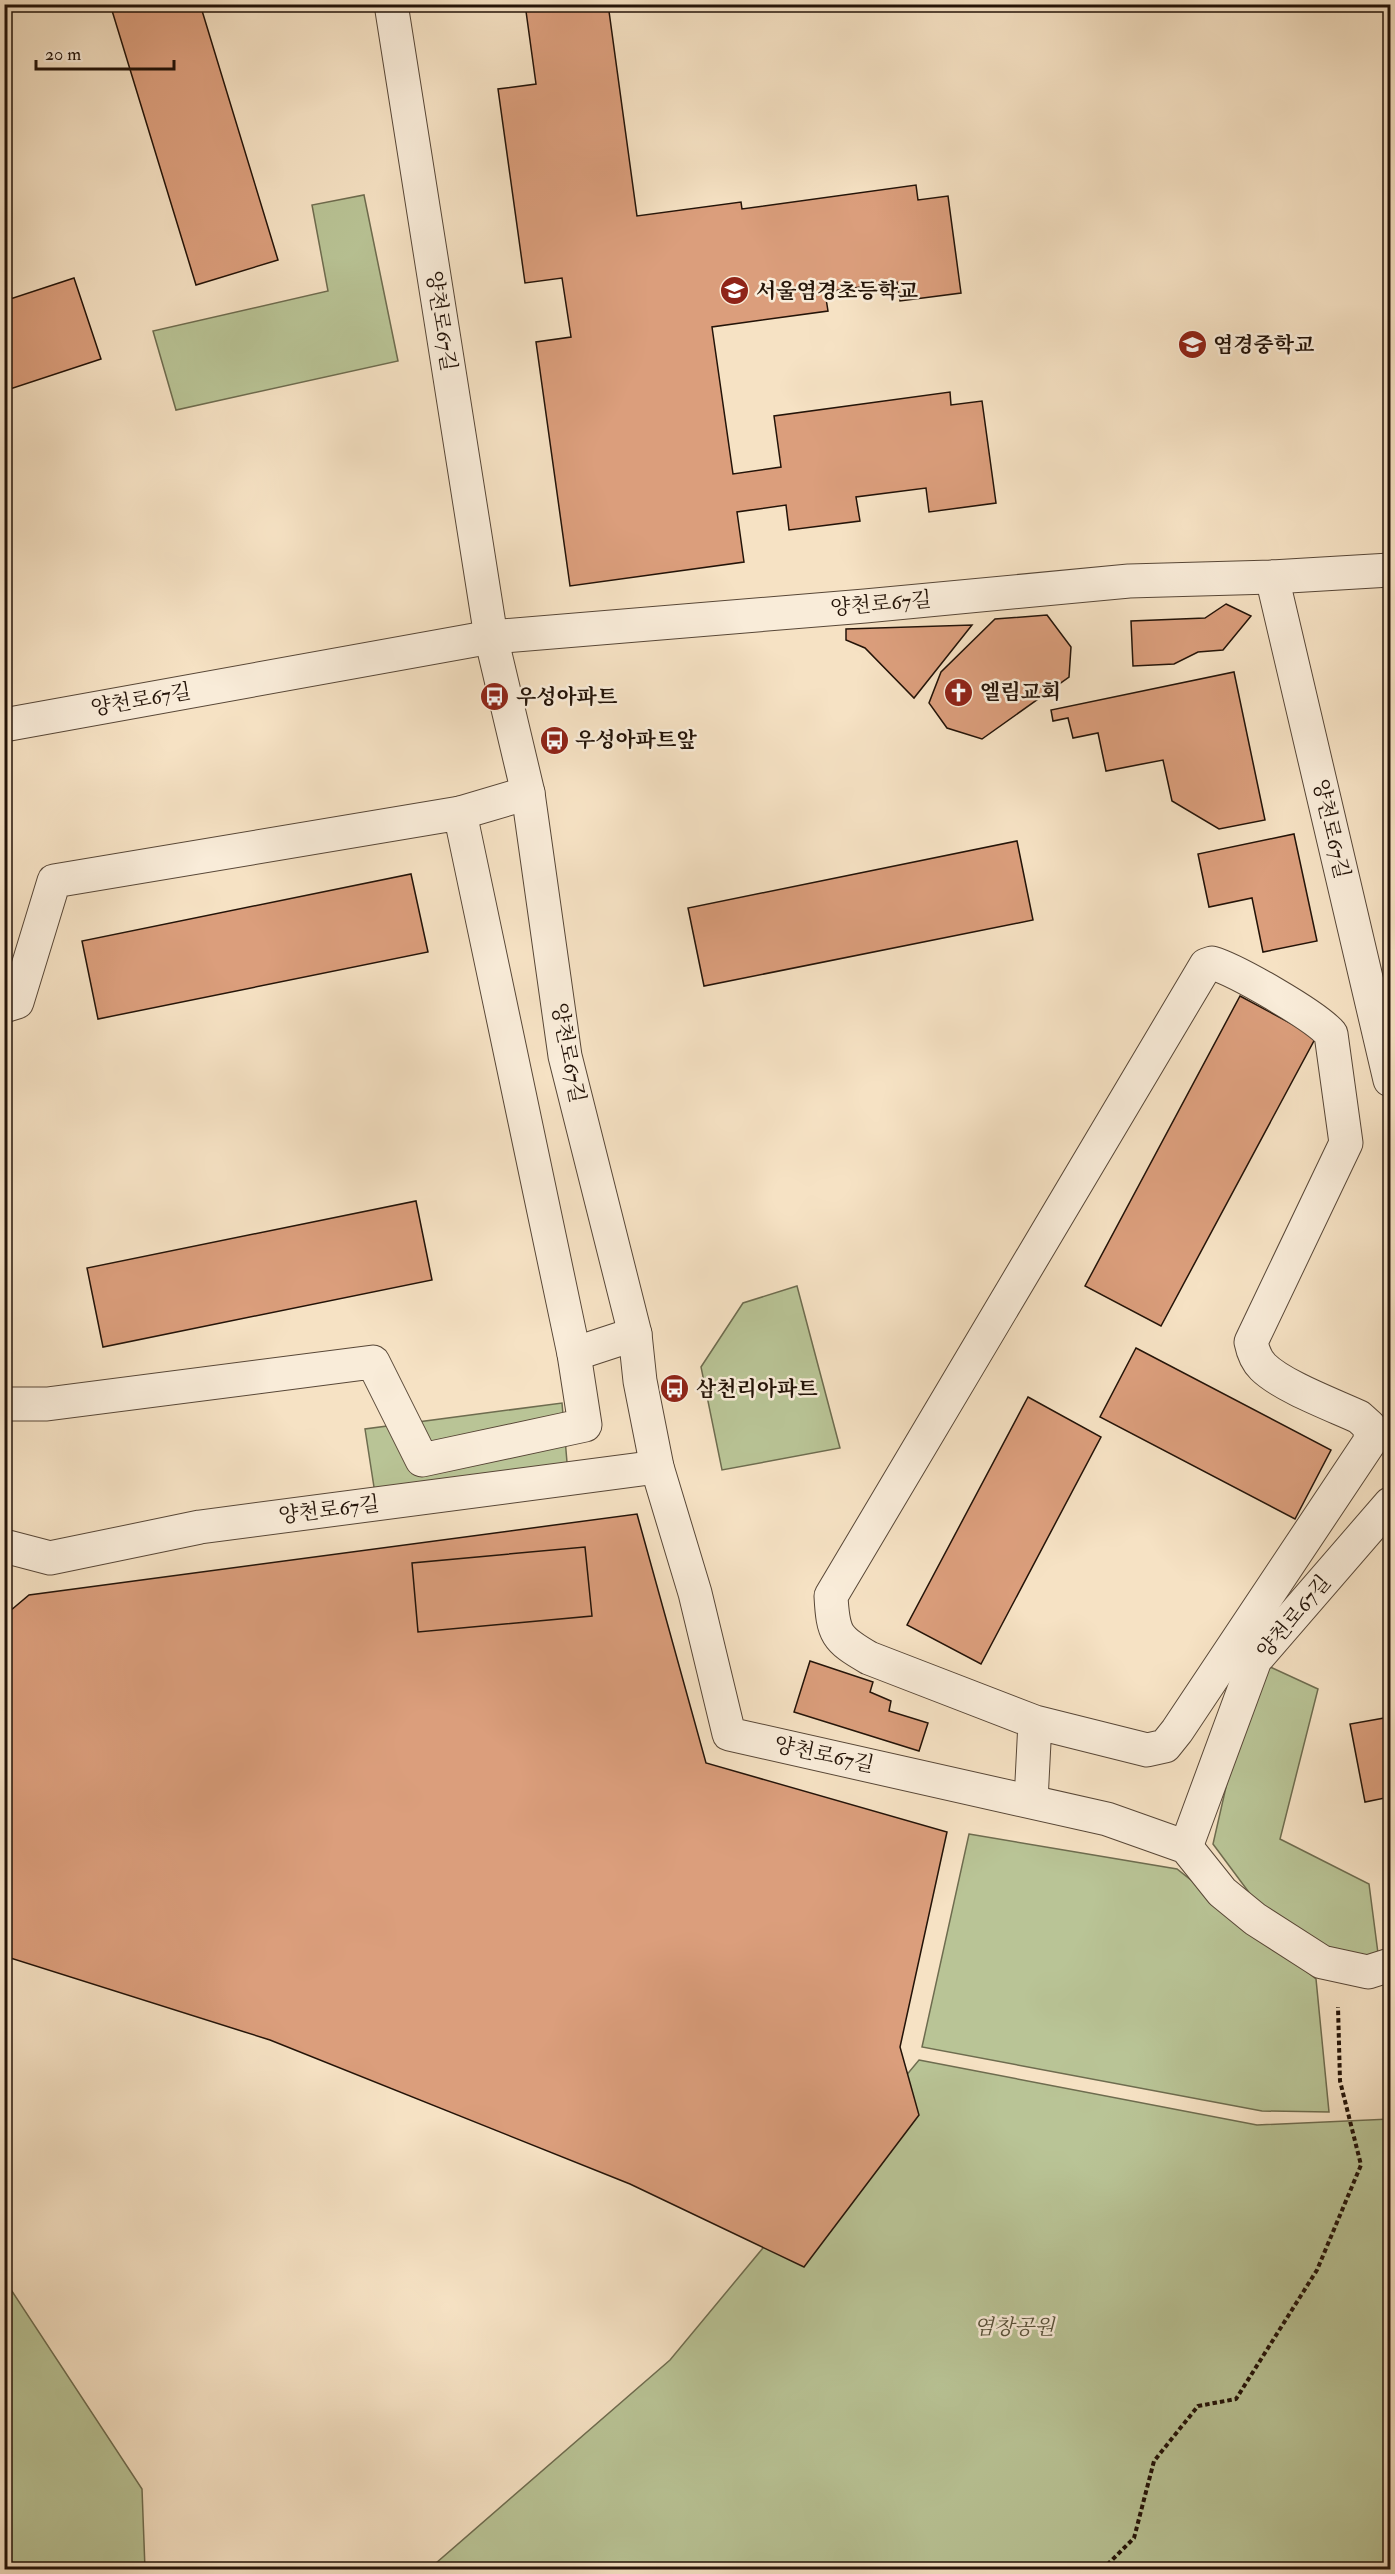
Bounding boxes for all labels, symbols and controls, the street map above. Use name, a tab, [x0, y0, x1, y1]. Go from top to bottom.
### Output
scale bar	[36, 33, 174, 71]
text: 20 m	[45, 43, 81, 66]
street label: 양천로67길	[420, 269, 462, 373]
school or university icon: 서울염경초등학교	[719, 275, 751, 307]
place label: 서울염경초등학교	[756, 278, 918, 305]
school or university icon: 염경중학교	[1176, 329, 1208, 361]
place label: 염경중학교	[1213, 332, 1314, 359]
street label: 양천로67길	[829, 586, 933, 622]
church icon: 엘림교회	[943, 676, 975, 708]
street label: 양천로67길	[89, 678, 193, 722]
place label: 엘림교회	[980, 679, 1061, 706]
bus stop icon: 우성아파트	[479, 681, 511, 713]
place label: 우성아파트	[516, 684, 617, 711]
bus stop icon: 우성아파트앞	[538, 724, 570, 756]
place label: 우성아파트앞	[575, 727, 697, 754]
street label: 양천로67길	[1306, 777, 1356, 881]
street label: 양천로67길	[545, 1001, 591, 1105]
bus stop icon: 삼천리아파트	[659, 1373, 691, 1405]
place label: 삼천리아파트	[696, 1376, 818, 1403]
street label: 양천로67길	[277, 1490, 381, 1530]
street label: 양천로67길	[1251, 1569, 1337, 1665]
street label: 양천로67길	[772, 1731, 876, 1779]
park label: 염창공원	[973, 2314, 1056, 2341]

